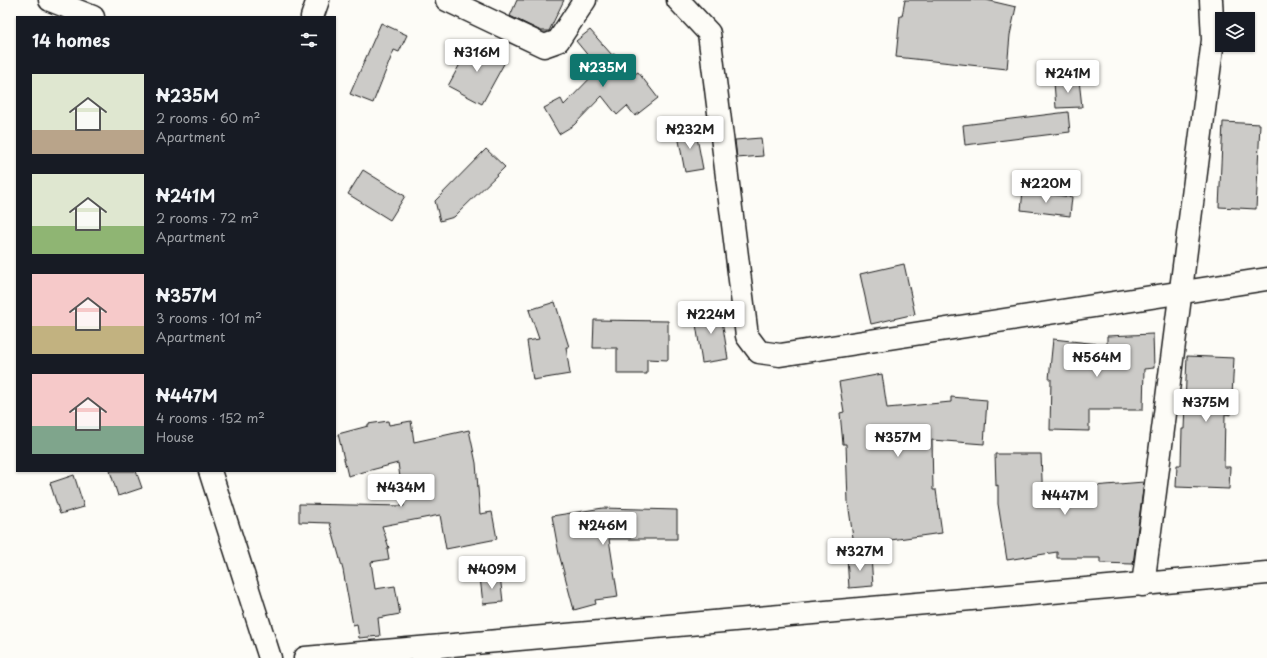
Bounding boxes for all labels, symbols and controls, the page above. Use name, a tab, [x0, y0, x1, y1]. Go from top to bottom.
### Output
map controls	[1215, 12, 1255, 52]
button: layers	[1215, 12, 1255, 52]
text: 14 homes	[32, 27, 110, 53]
icon: filters	[298, 29, 320, 51]
pin: ₦316M	[449, 39, 505, 73]
text: ₦316M	[454, 42, 500, 61]
pin: ₦235M	[575, 54, 631, 88]
text: ₦235M	[579, 57, 627, 76]
pin: ₦241M	[1040, 60, 1096, 94]
text: ₦241M	[1045, 63, 1091, 82]
text: ₦235M	[156, 82, 219, 108]
icon: home	[64, 90, 112, 138]
text: 2 rooms · 60 m²	[156, 108, 261, 127]
pin: ₦232M	[662, 116, 718, 150]
text: ₦232M	[666, 119, 714, 138]
text: Apartment	[156, 127, 225, 146]
pin: ₦220M	[1018, 170, 1074, 204]
text: ₦220M	[1021, 173, 1071, 192]
text: ₦241M	[156, 182, 215, 208]
icon: home	[64, 190, 112, 238]
text: 2 rooms · 72 m²	[156, 208, 259, 227]
text: Apartment	[156, 227, 225, 246]
text: ₦357M	[156, 282, 217, 308]
icon: home	[64, 290, 112, 338]
pin: ₦224M	[683, 301, 739, 335]
text: ₦224M	[687, 304, 735, 323]
text: 3 rooms · 101 m²	[156, 308, 262, 327]
text: Apartment	[156, 327, 225, 346]
pin: ₦564M	[1069, 344, 1125, 378]
text: ₦564M	[1073, 347, 1121, 366]
text: ₦447M	[156, 382, 218, 408]
pin: ₦375M	[1178, 389, 1234, 423]
icon: home	[64, 390, 112, 438]
text: ₦375M	[1183, 392, 1229, 411]
text: 4 rooms · 152 m²	[156, 408, 265, 427]
pin: ₦357M	[870, 424, 926, 458]
text: House	[156, 427, 194, 446]
text: ₦357M	[875, 427, 921, 446]
pin: ₦434M	[373, 474, 429, 508]
text: ₦434M	[377, 477, 425, 496]
pin: ₦447M	[1037, 482, 1093, 516]
text: ₦447M	[1041, 485, 1089, 504]
pin: ₦246M	[575, 512, 631, 546]
text: ₦246M	[578, 515, 628, 534]
pin: ₦327M	[832, 538, 888, 572]
text: ₦327M	[836, 541, 884, 560]
pin: ₦409M	[464, 556, 520, 590]
text: ₦409M	[467, 559, 517, 578]

